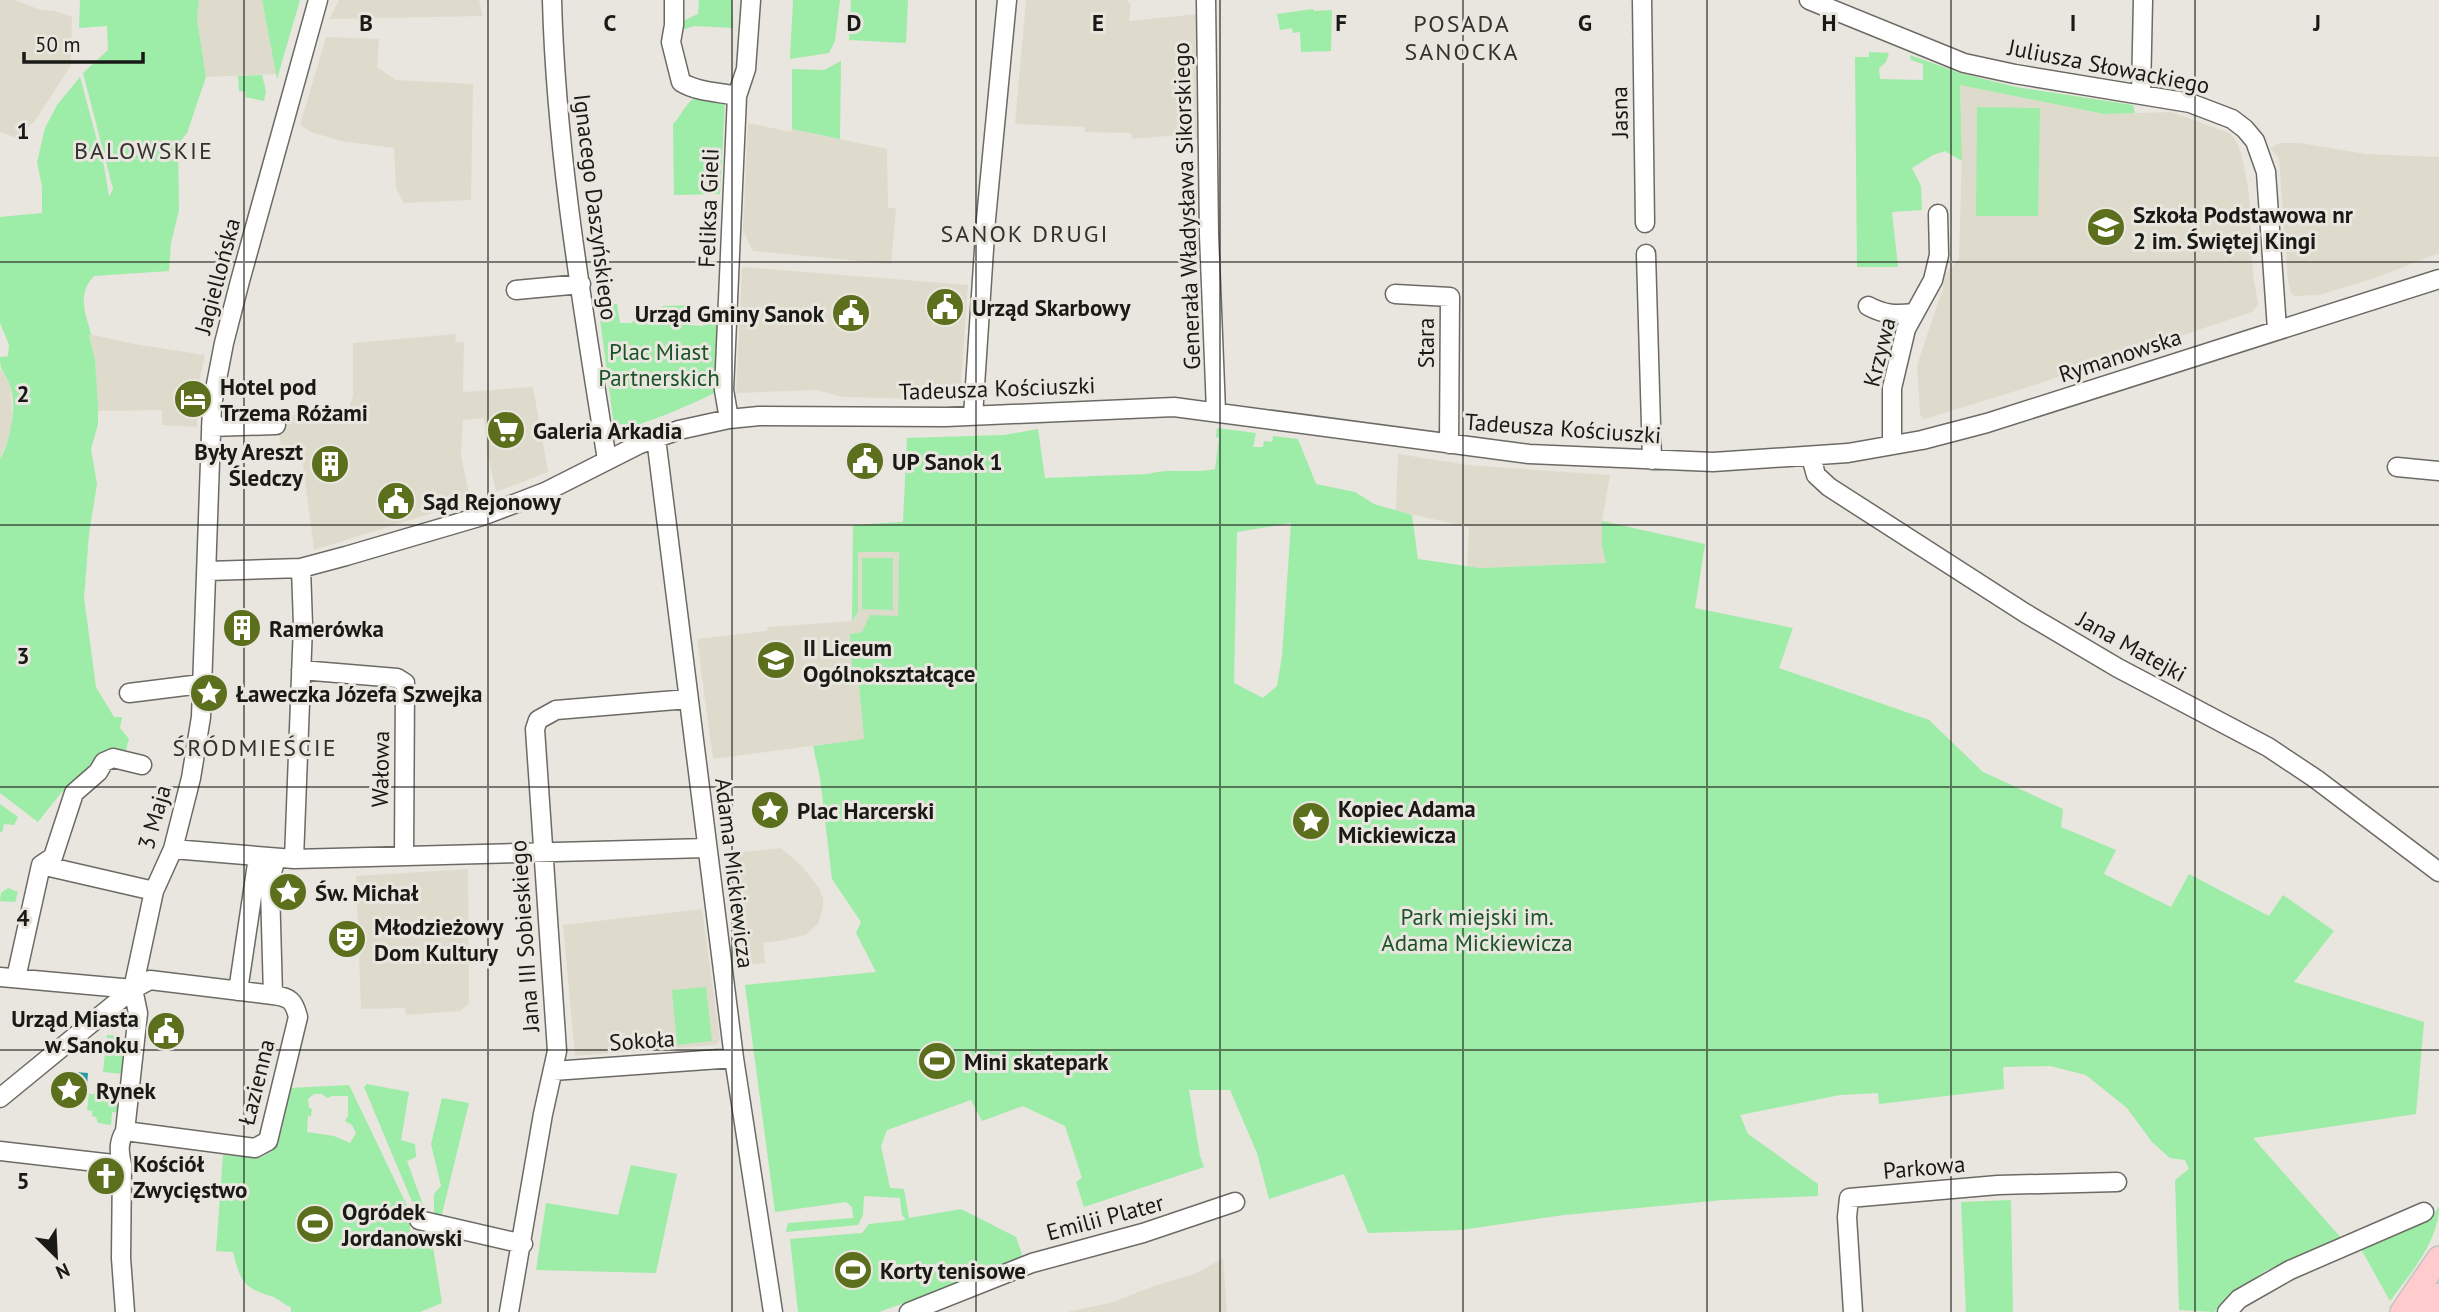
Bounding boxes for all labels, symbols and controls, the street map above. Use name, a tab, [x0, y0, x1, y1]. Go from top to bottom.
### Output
text: B	[359, 8, 373, 37]
text: C	[604, 8, 617, 37]
text: D	[847, 8, 861, 37]
text: E	[1092, 8, 1104, 37]
text: F	[1335, 8, 1347, 37]
district label: POSADA SANOCKA	[1404, 8, 1520, 67]
text: G	[1578, 8, 1592, 37]
text: H	[1822, 8, 1836, 37]
text: I	[2070, 8, 2076, 37]
text: J	[2312, 8, 2321, 37]
scale bar	[24, 21, 144, 65]
text: 50 m	[35, 31, 81, 58]
street label: Juliusza Słowackiego	[2005, 32, 2212, 100]
street label: Generała Władysława Sikorskiego	[1166, 42, 1206, 370]
street label: Jasna	[1604, 86, 1634, 139]
street label: Ignacego Daszyńskiego	[568, 92, 624, 322]
text: 1	[16, 116, 30, 145]
district label: BALOWSKIE	[74, 135, 214, 166]
street label: Feliksa Gieli	[691, 148, 725, 268]
place label: Szkoła Podstawowa nr 2 im. Świętej Kingi	[2133, 200, 2354, 255]
school or university icon: Szkoła Podstawowa nr 2 im. Świętej Kingi	[2085, 206, 2127, 248]
street label: Jagiellońska	[187, 215, 246, 338]
district label: SANOK DRUGI	[941, 218, 1109, 249]
public building icon: Urząd Skarbowy	[924, 286, 966, 328]
public building icon: Urząd Gminy Sanok	[830, 292, 872, 334]
place label: Urząd Skarbowy	[972, 293, 1131, 322]
place label: Urząd Gminy Sanok	[635, 299, 825, 328]
street label: Krzywa	[1856, 314, 1902, 390]
street label: Stara	[1411, 318, 1440, 368]
street label: Rymanowska	[2055, 322, 2185, 388]
park label: Plac Miast Partnerskich	[598, 337, 720, 392]
street label: Tadeusza Kościuszki	[898, 370, 1096, 406]
place label: Hotel pod Trzema Różami	[220, 372, 368, 427]
hotel icon: Hotel pod Trzema Różami	[172, 378, 214, 420]
text: 2	[16, 379, 30, 408]
street label: Tadeusza Kościuszki	[1464, 407, 1662, 449]
supermarket icon: Galeria Arkadia	[485, 409, 527, 451]
place label: Galeria Arkadia	[533, 416, 682, 445]
place label: Były Areszt Śledczy	[194, 437, 304, 492]
public building icon: UP Sanok 1	[844, 440, 886, 482]
building icon: Były Areszt Śledczy	[309, 443, 351, 485]
place label: UP Sanok 1	[892, 447, 1002, 476]
public building icon: Sąd Rejonowy	[375, 480, 417, 522]
place label: Sąd Rejonowy	[423, 487, 562, 516]
street label: Jana Matejki	[2071, 604, 2192, 688]
building icon: Ramerówka	[221, 607, 263, 649]
place label: Ramerówka	[269, 614, 384, 643]
place label: II Liceum Ogólnokształcące	[803, 633, 975, 688]
school or university icon: II Liceum Ogólnokształcące	[755, 639, 797, 681]
text: 3	[16, 641, 30, 670]
place icon: Ławeczka Józefa Szwejka	[188, 672, 230, 714]
place label: Ławeczka Józefa Szwejka	[236, 679, 482, 708]
street label: Wałowa	[365, 730, 395, 808]
district label: ŚRÓDMIEŚCIE	[172, 732, 338, 763]
street label: Adama Mickiewicza	[709, 776, 761, 970]
street label: 3 Maja	[131, 781, 177, 853]
place icon: Plac Harcerski	[749, 789, 791, 831]
place label: Kopiec Adama Mickiewicza	[1338, 794, 1476, 849]
place label: Plac Harcerski	[797, 796, 935, 825]
place icon: Kopiec Adama Mickiewicza	[1290, 800, 1332, 842]
street label: Jana III Sobieskiego	[503, 839, 545, 1034]
place icon: Św. Michał	[267, 871, 309, 913]
place label: Św. Michał	[315, 878, 419, 907]
park label: Park miejski im. Adama Mickiewicza	[1381, 902, 1573, 957]
text: 4	[16, 903, 30, 932]
place label: Młodzieżowy Dom Kultury	[374, 912, 505, 967]
theatre icon: Młodzieżowy Dom Kultury	[326, 918, 368, 960]
place label: Urząd Miasta w Sanoku	[11, 1004, 139, 1059]
public building icon: Urząd Miasta w Sanoku	[145, 1010, 187, 1052]
street label: Sokoła	[608, 1023, 676, 1057]
street label: Łazienna	[231, 1036, 281, 1128]
sports icon: Mini skatepark	[916, 1040, 958, 1082]
place label: Mini skatepark	[964, 1047, 1109, 1076]
place icon: Rynek	[48, 1069, 90, 1111]
place label: Rynek	[96, 1076, 157, 1105]
place label: Kościół Zwycięstwo	[133, 1149, 247, 1204]
street label: Parkowa	[1882, 1149, 1966, 1185]
church icon: Kościół Zwycięstwo	[85, 1155, 127, 1197]
text: 5	[16, 1166, 30, 1195]
street label: Emilii Plater	[1043, 1187, 1167, 1247]
place label: Ogródek Jordanowski	[341, 1197, 462, 1252]
sports icon: Ogródek Jordanowski	[294, 1203, 336, 1245]
north arrow	[21, 1221, 91, 1291]
sports icon: Korty tenisowe	[832, 1249, 874, 1291]
place label: Korty tenisowe	[880, 1256, 1026, 1285]
text: N	[52, 1258, 73, 1285]

